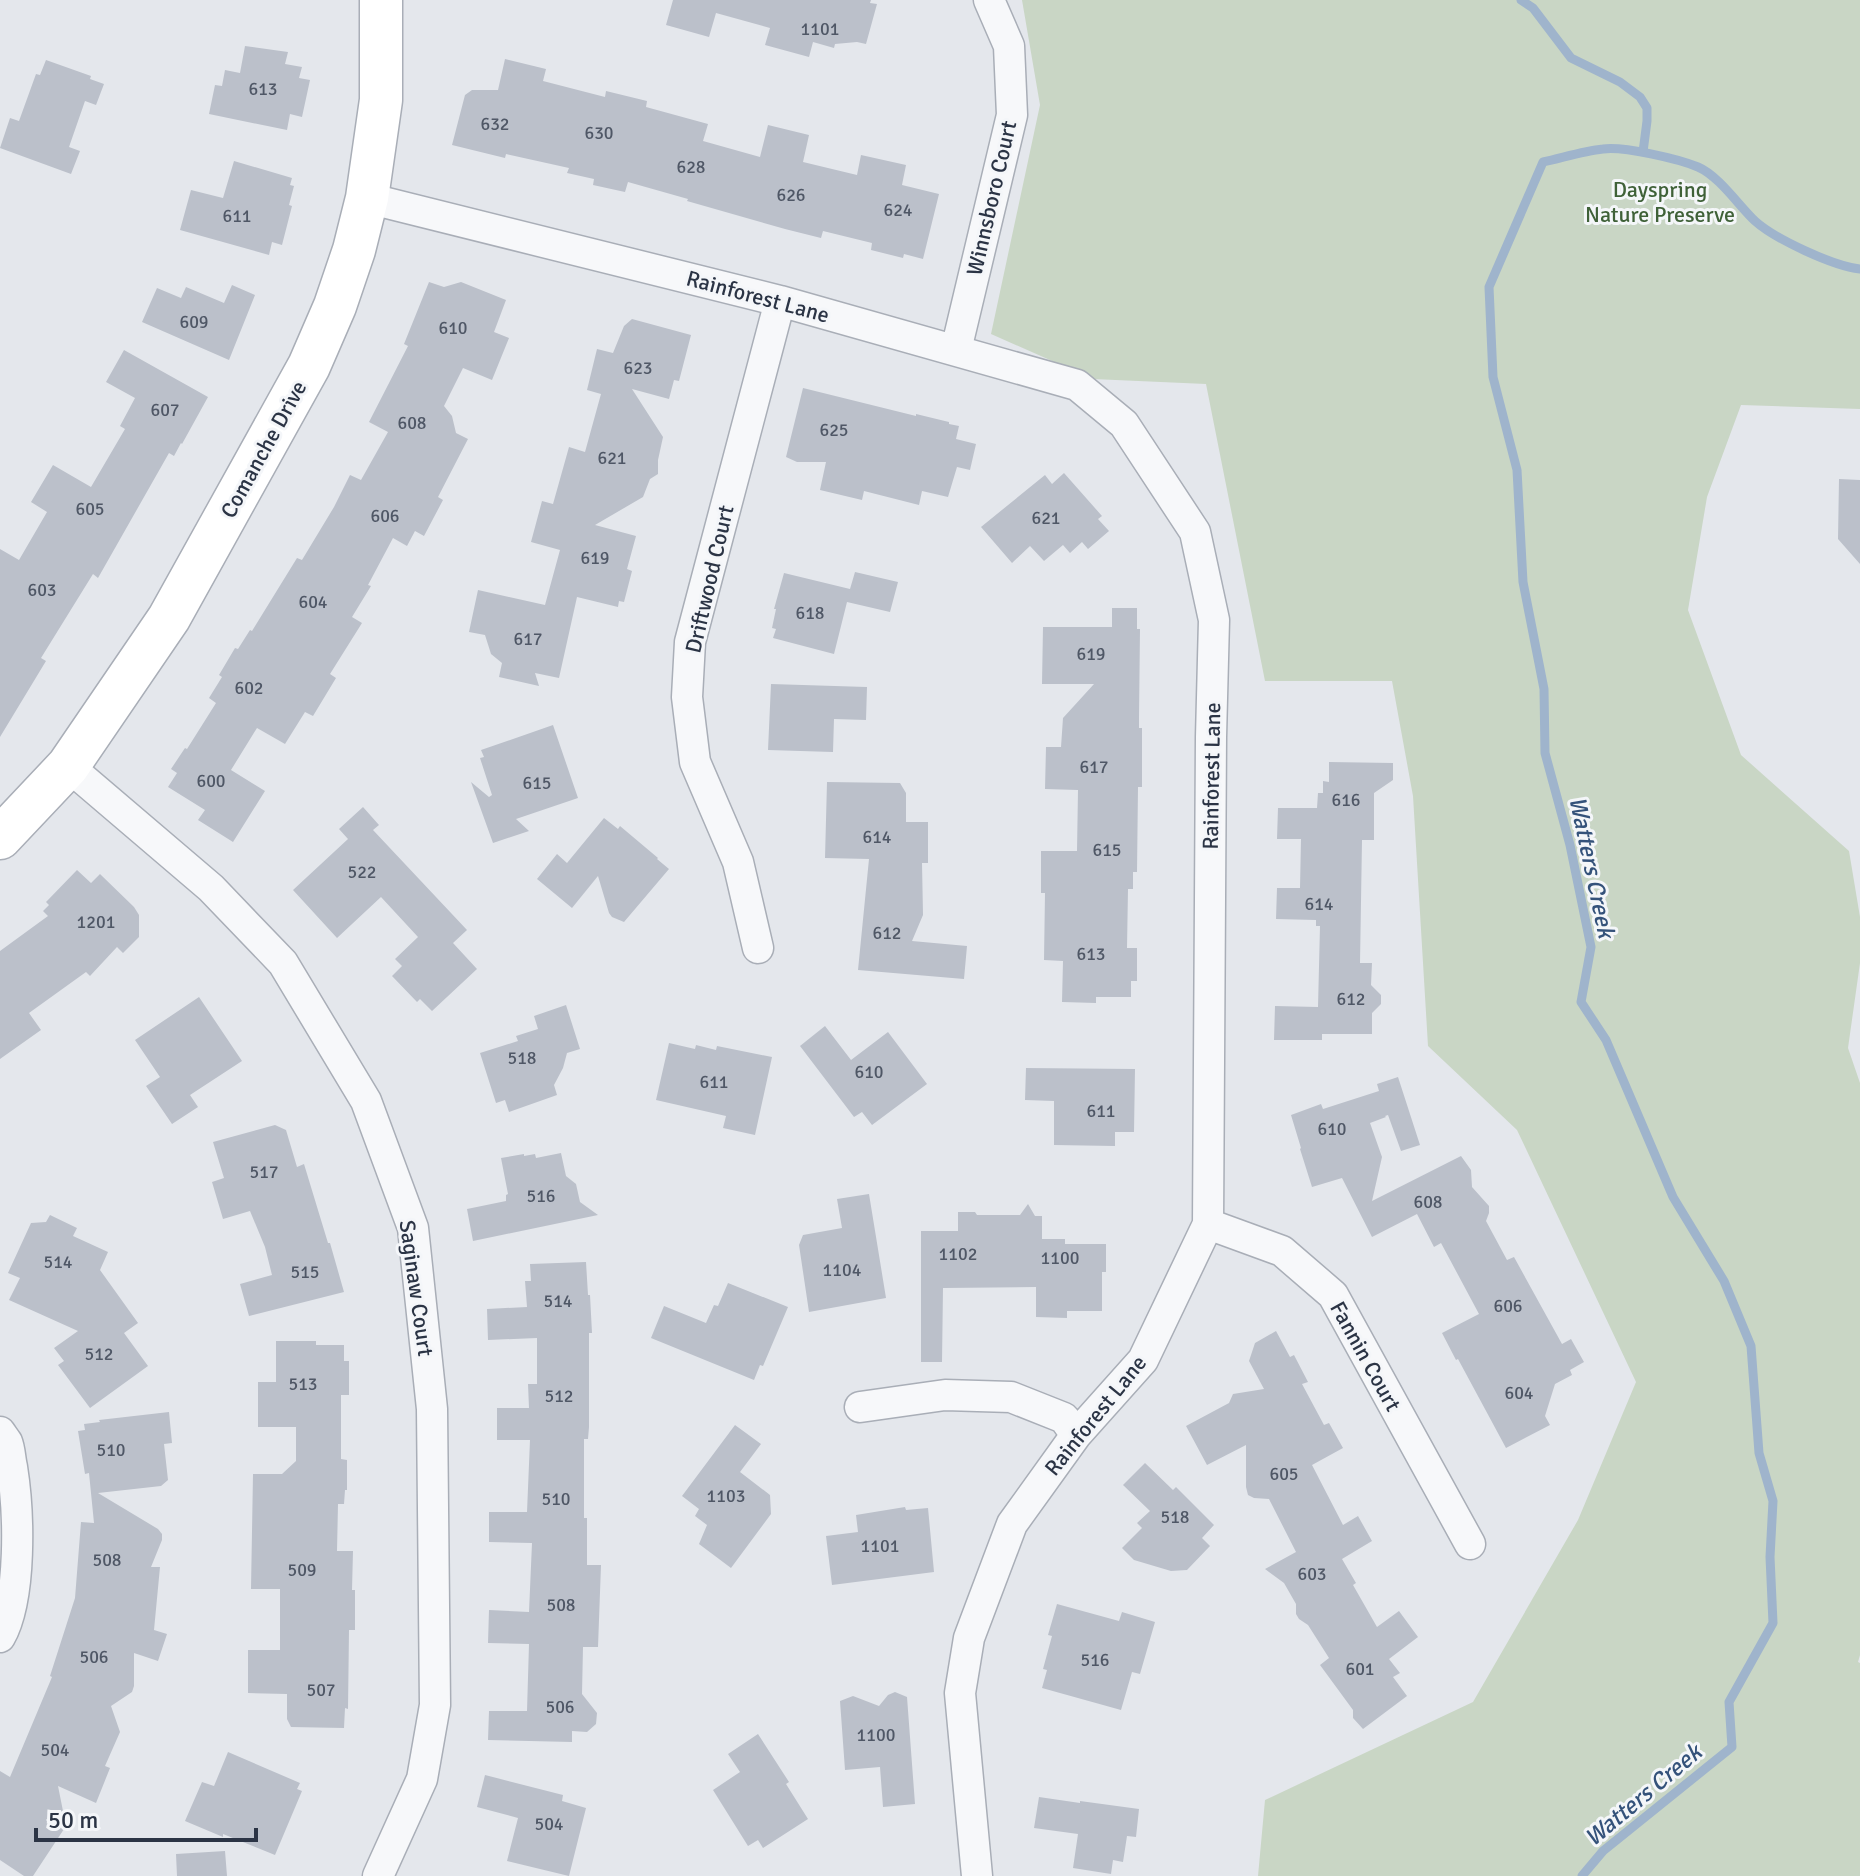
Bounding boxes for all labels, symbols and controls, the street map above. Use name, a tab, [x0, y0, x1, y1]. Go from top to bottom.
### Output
house number: 1101	[801, 18, 839, 40]
house number: 613	[248, 78, 278, 100]
house number: 632	[480, 113, 510, 135]
street label: Winnsboro Court	[961, 118, 1022, 278]
house number: 630	[584, 122, 614, 144]
house number: 628	[676, 156, 706, 178]
park label: Dayspring Nature Preserve	[1585, 176, 1735, 228]
house number: 626	[776, 184, 806, 206]
house number: 624	[883, 199, 913, 221]
house number: 611	[222, 205, 252, 227]
street label: Rainforest Lane	[683, 264, 832, 329]
house number: 609	[179, 311, 209, 333]
house number: 610	[438, 317, 468, 339]
house number: 623	[623, 357, 653, 379]
street label: Comanche Drive	[215, 376, 312, 523]
house number: 607	[150, 399, 180, 421]
house number: 608	[397, 412, 427, 434]
house number: 625	[819, 419, 849, 441]
house number: 621	[597, 447, 627, 469]
house number: 605	[75, 498, 105, 520]
street label: Driftwood Court	[679, 502, 740, 656]
house number: 606	[370, 505, 400, 527]
house number: 621	[1031, 507, 1061, 529]
house number: 619	[580, 547, 610, 569]
house number: 603	[27, 579, 57, 601]
house number: 604	[298, 591, 328, 613]
house number: 618	[795, 602, 825, 624]
house number: 617	[513, 628, 543, 650]
house number: 619	[1076, 643, 1106, 665]
house number: 602	[234, 677, 264, 699]
street label: Rainforest Lane	[1197, 702, 1226, 850]
house number: 617	[1079, 756, 1109, 778]
house number: 600	[196, 770, 226, 792]
house number: 615	[522, 772, 552, 794]
house number: 616	[1331, 789, 1361, 811]
water label: Watters Creek	[1562, 794, 1622, 942]
house number: 614	[862, 826, 892, 848]
house number: 615	[1092, 839, 1122, 861]
house number: 522	[347, 861, 377, 883]
house number: 614	[1304, 893, 1334, 915]
house number: 1201	[77, 911, 115, 933]
house number: 612	[872, 922, 902, 944]
house number: 613	[1076, 943, 1106, 965]
house number: 612	[1336, 988, 1366, 1010]
house number: 518	[507, 1047, 537, 1069]
house number: 610	[854, 1061, 884, 1083]
house number: 611	[699, 1071, 729, 1093]
house number: 611	[1086, 1100, 1116, 1122]
house number: 610	[1317, 1118, 1347, 1140]
house number: 517	[249, 1161, 279, 1183]
house number: 516	[526, 1185, 556, 1207]
house number: 608	[1413, 1191, 1443, 1213]
street label: Saginaw Court	[394, 1218, 439, 1358]
house number: 1102	[939, 1243, 977, 1265]
house number: 1100	[1041, 1247, 1079, 1269]
house number: 514	[43, 1251, 73, 1273]
house number: 1104	[823, 1259, 862, 1281]
house number: 515	[290, 1261, 320, 1283]
house number: 514	[543, 1290, 573, 1312]
house number: 606	[1493, 1295, 1523, 1317]
street label: Fannin Court	[1324, 1297, 1407, 1416]
house number: 512	[84, 1343, 114, 1365]
street label: Rainforest Lane	[1039, 1350, 1152, 1481]
house number: 513	[288, 1373, 318, 1395]
house number: 604	[1504, 1382, 1534, 1404]
house number: 512	[544, 1385, 574, 1407]
house number: 510	[96, 1439, 126, 1461]
house number: 605	[1269, 1463, 1299, 1485]
house number: 1103	[707, 1485, 745, 1507]
house number: 510	[541, 1488, 571, 1510]
house number: 518	[1160, 1506, 1190, 1528]
house number: 1101	[861, 1535, 899, 1557]
house number: 508	[92, 1549, 122, 1571]
house number: 509	[287, 1559, 317, 1581]
house number: 603	[1297, 1563, 1327, 1585]
house number: 508	[546, 1594, 576, 1616]
house number: 506	[79, 1646, 109, 1668]
house number: 516	[1080, 1649, 1110, 1671]
house number: 601	[1345, 1658, 1375, 1680]
house number: 507	[306, 1679, 336, 1701]
house number: 506	[545, 1696, 575, 1718]
house number: 1100	[857, 1724, 895, 1746]
water label: Watters Creek	[1578, 1736, 1709, 1853]
house number: 504	[40, 1739, 70, 1761]
scale bar	[36, 1792, 256, 1842]
text: 50 m	[48, 1805, 98, 1835]
house number: 504	[534, 1813, 564, 1835]

